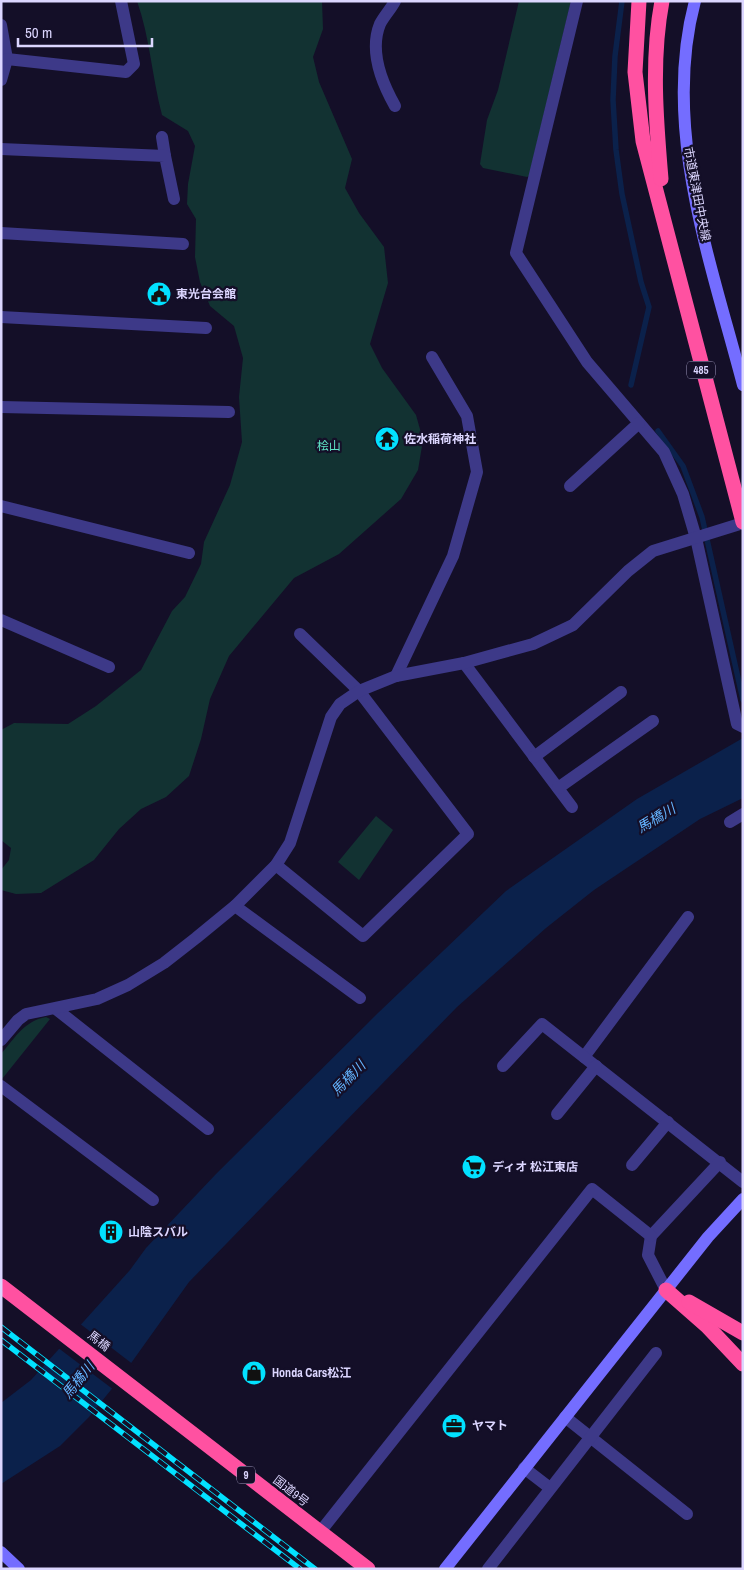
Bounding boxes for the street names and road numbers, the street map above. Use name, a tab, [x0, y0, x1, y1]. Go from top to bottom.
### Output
street label: 市道東津田中央線	[680, 145, 714, 243]
road number: 485	[687, 362, 715, 378]
street label: 馬橋	[85, 1327, 113, 1355]
road number: 9	[237, 1466, 255, 1484]
street label: 国道9号	[270, 1472, 312, 1510]

